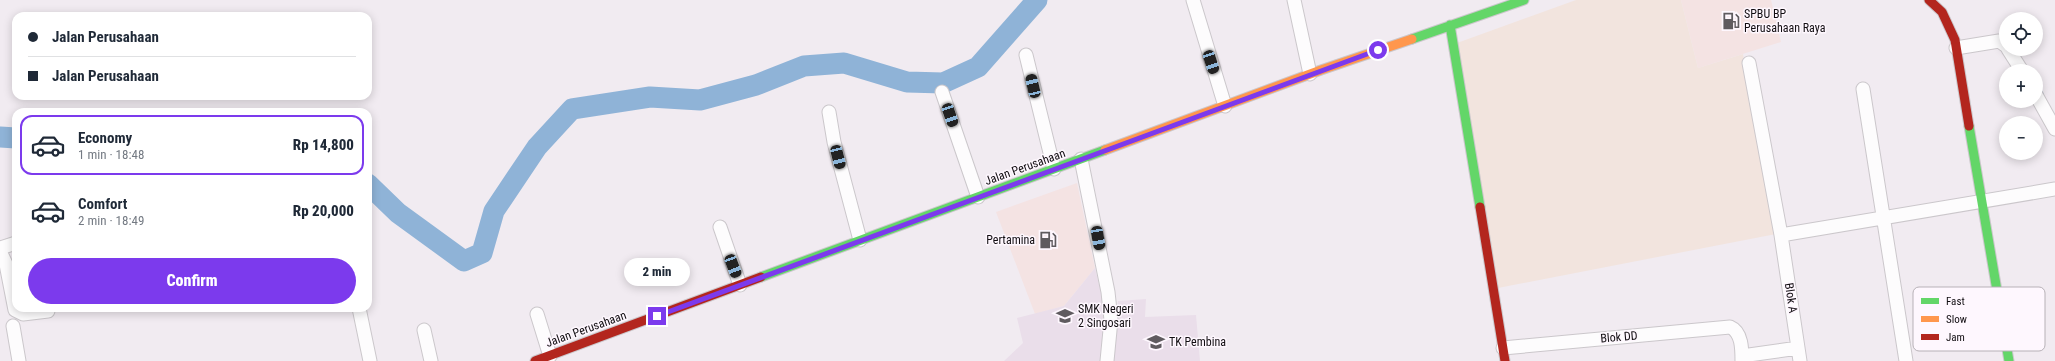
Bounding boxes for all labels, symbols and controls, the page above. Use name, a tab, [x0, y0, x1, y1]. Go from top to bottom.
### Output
place label: SPBU BP Perusahaan Raya	[1744, 7, 1826, 35]
fuel station icon: SPBU BP Perusahaan Raya	[1721, 11, 1741, 31]
map controls	[1999, 12, 2043, 160]
button: locate	[1999, 12, 2043, 56]
text: Jalan Perusahaan	[52, 28, 159, 46]
route start	[1369, 41, 1387, 59]
car	[1202, 49, 1220, 75]
button: +	[1999, 64, 2043, 108]
text: Jalan Perusahaan	[52, 67, 159, 85]
car	[1024, 73, 1042, 99]
car	[940, 102, 960, 128]
button: −	[1999, 116, 2043, 160]
icon: car	[30, 127, 66, 163]
text: Economy	[78, 129, 132, 147]
text: Rp 14,800	[293, 136, 354, 154]
car	[829, 144, 847, 170]
street label: Jalan Perusahaan	[983, 146, 1067, 188]
text: 1 min · 18:48	[78, 147, 144, 162]
icon: car	[30, 193, 66, 229]
text: Comfort	[78, 195, 127, 213]
text: Rp 20,000	[293, 202, 354, 220]
text: 2 min · 18:49	[78, 213, 144, 228]
car	[1090, 225, 1106, 251]
fuel station icon: Pertamina	[1038, 230, 1058, 250]
place label: Pertamina	[986, 233, 1035, 247]
car	[723, 253, 743, 279]
button: Confirm	[28, 258, 356, 304]
callout: 2 min	[624, 258, 690, 286]
text: 2 min	[643, 264, 671, 279]
street label: Blok A	[1782, 282, 1800, 314]
legend	[1913, 287, 2045, 351]
text: Fast	[1946, 295, 1965, 308]
place label: SMK Negeri 2 Singosari	[1078, 302, 1134, 330]
school or university icon: SMK Negeri 2 Singosari	[1055, 306, 1075, 326]
route end	[648, 307, 666, 325]
street label: Jalan Perusahaan	[544, 308, 628, 350]
text: Slow	[1946, 313, 1967, 326]
street label: Blok DD	[1600, 328, 1638, 346]
text: Jam	[1946, 331, 1965, 344]
school or university icon: TK Pembina	[1146, 332, 1166, 352]
place label: TK Pembina	[1169, 335, 1226, 349]

